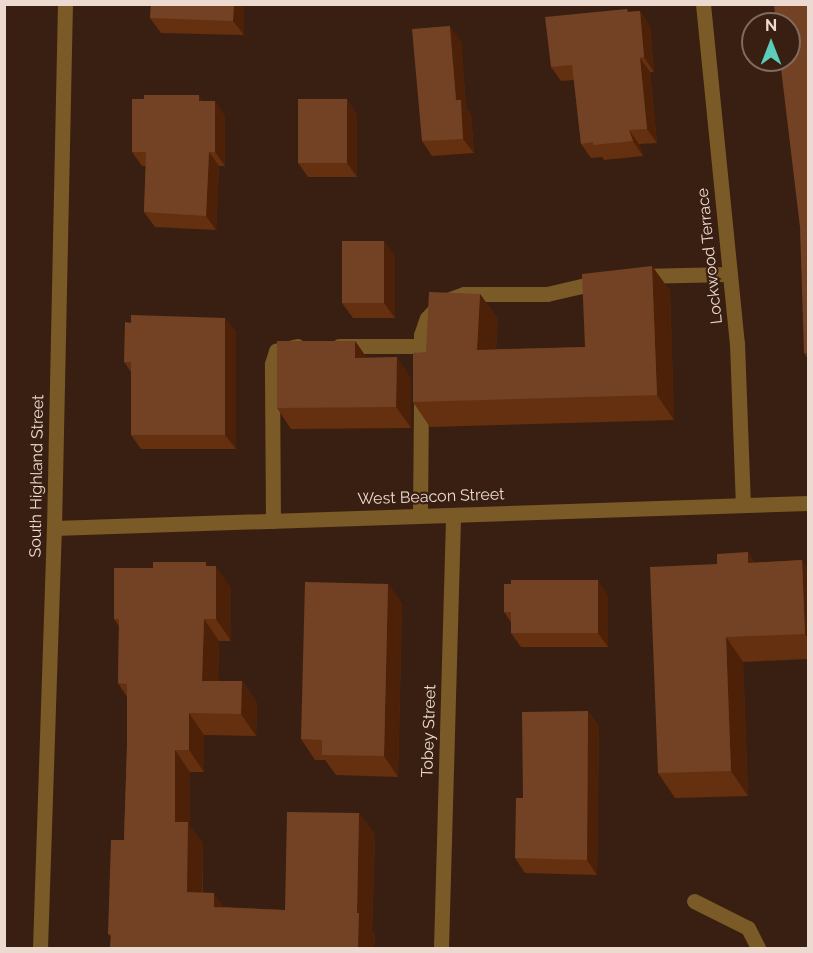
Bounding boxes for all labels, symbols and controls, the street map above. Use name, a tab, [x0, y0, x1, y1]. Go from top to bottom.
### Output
north arrow	[741, 12, 801, 72]
text: N	[765, 16, 777, 35]
street label: Lockwood Terrace	[693, 187, 727, 325]
street label: South Highland Street	[26, 394, 48, 558]
street label: West Beacon Street	[357, 485, 505, 509]
street label: Tobey Street	[418, 684, 440, 778]

